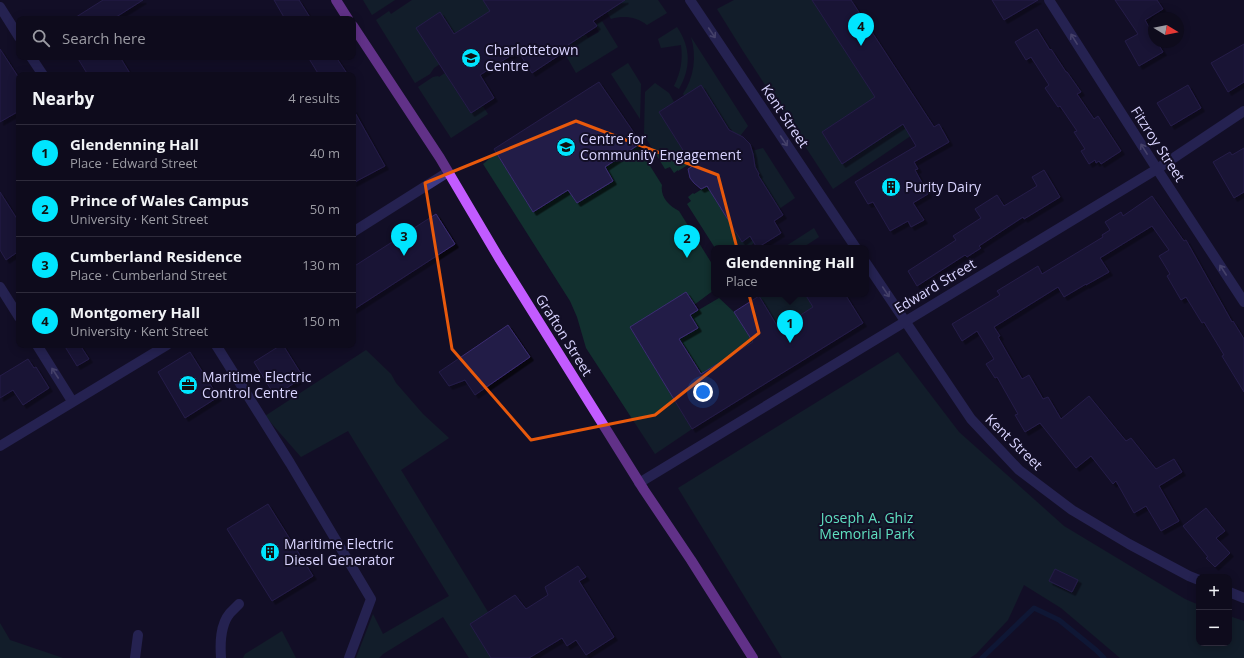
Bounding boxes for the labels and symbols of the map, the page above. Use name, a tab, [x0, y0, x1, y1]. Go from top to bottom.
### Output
north arrow	[1148, 12, 1184, 48]
pin: 4	[848, 13, 874, 46]
one-way arrow	[708, 27, 716, 38]
one-way arrow	[1070, 33, 1078, 45]
place label: Charlottetown Centre	[485, 40, 579, 75]
school or university icon: Charlottetown Centre	[460, 47, 482, 69]
street label: Kent Street	[757, 80, 814, 151]
street label: Fitzroy Street	[1127, 102, 1190, 185]
place label: Centre for Community Engagement	[580, 129, 741, 164]
one-way arrow	[780, 135, 788, 146]
school or university icon: Centre for Community Engagement	[555, 136, 577, 158]
one-way arrow	[1140, 144, 1148, 155]
building icon: Purity Dairy	[880, 176, 902, 198]
place label: Purity Dairy	[905, 177, 982, 196]
pin: 3	[391, 223, 417, 256]
pin: 2	[674, 225, 700, 258]
street label: Edward Street	[890, 254, 979, 317]
one-way arrow	[1219, 265, 1227, 276]
one-way arrow	[882, 286, 890, 298]
street label: Grafton Street	[532, 290, 597, 379]
pin: 1	[777, 310, 803, 343]
one-way arrow	[50, 367, 58, 379]
place label: Maritime Electric Control Centre	[202, 367, 312, 402]
office icon: Maritime Electric Control Centre	[177, 374, 199, 396]
your location	[693, 382, 713, 402]
street label: Kent Street	[982, 410, 1047, 474]
park label: Joseph A. Ghiz Memorial Park	[819, 508, 915, 543]
place label: Maritime Electric Diesel Generator	[284, 534, 395, 569]
building icon: Maritime Electric Diesel Generator	[259, 541, 281, 563]

